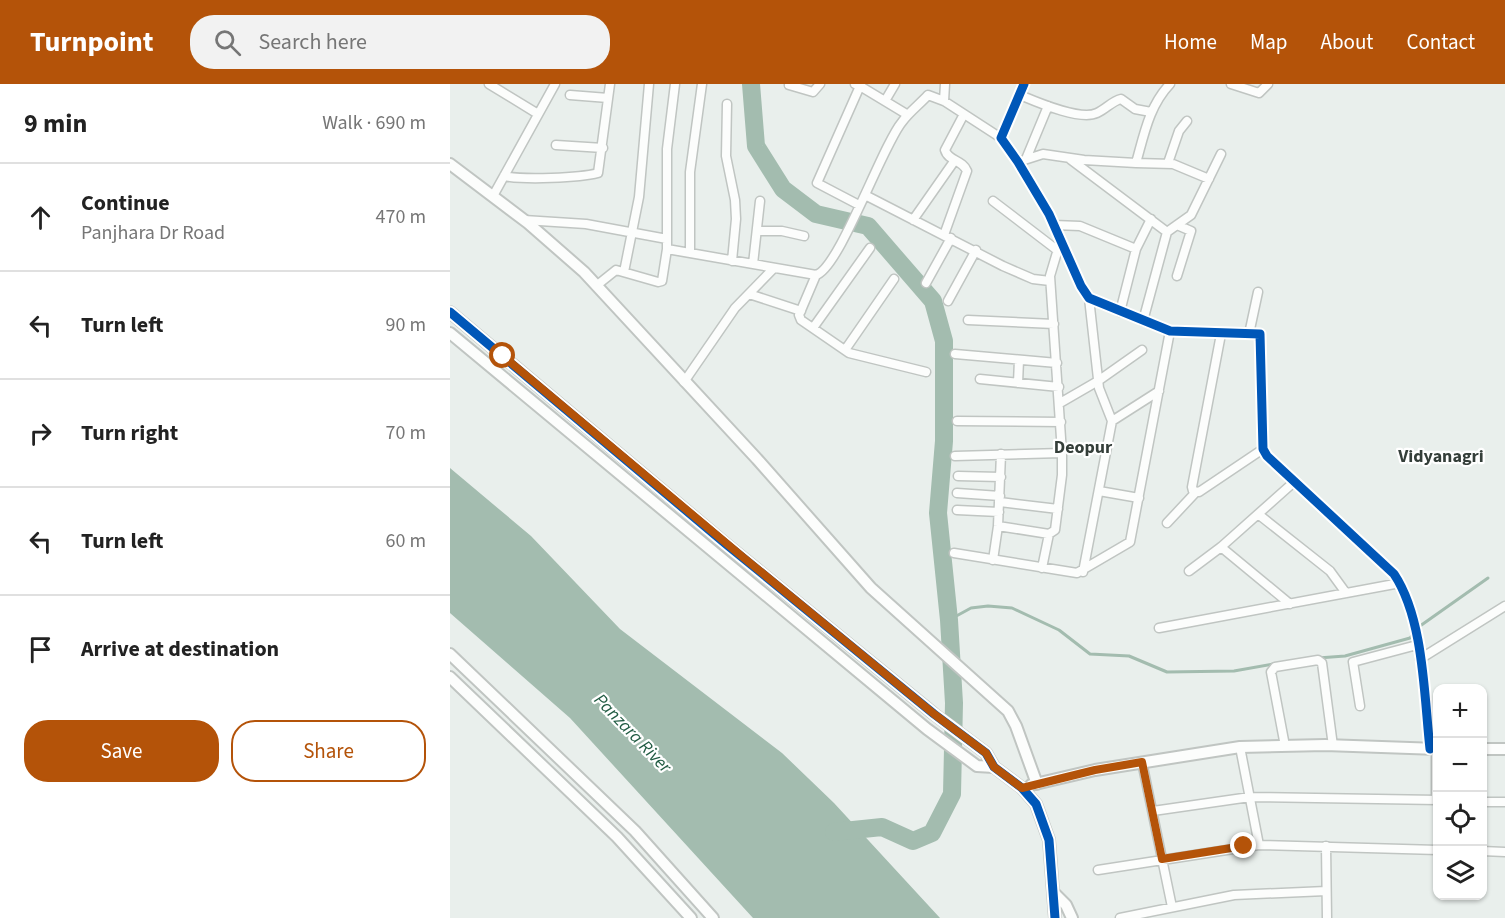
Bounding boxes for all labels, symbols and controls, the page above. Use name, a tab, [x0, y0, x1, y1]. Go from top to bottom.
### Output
search box	[190, 15, 610, 69]
text: Turnpoint	[30, 22, 154, 62]
icon: search	[211, 26, 244, 59]
text: Search here	[259, 26, 367, 58]
text: Home	[1164, 27, 1217, 57]
text: Map	[1250, 27, 1288, 57]
text: About	[1321, 27, 1373, 57]
text: Contact	[1406, 27, 1475, 57]
text: 9 min	[24, 105, 87, 142]
text: Walk · 690 m	[322, 109, 426, 137]
text: Continue	[81, 187, 170, 219]
icon: ahead	[24, 201, 57, 234]
text: 470 m	[376, 203, 426, 231]
text: Panjhara Dr Road	[81, 219, 225, 247]
icon: left	[24, 309, 57, 342]
text: Turn left	[81, 309, 163, 341]
text: 90 m	[386, 311, 426, 339]
route start	[489, 342, 515, 368]
icon: right	[24, 417, 57, 450]
text: Turn right	[81, 417, 178, 449]
text: 70 m	[386, 419, 426, 447]
district label: Deopur	[1054, 435, 1113, 460]
district label: Vidyanagri	[1397, 444, 1484, 469]
icon: left	[24, 525, 57, 558]
text: Turn left	[81, 525, 163, 557]
text: 60 m	[386, 527, 426, 555]
icon: arrive	[24, 633, 57, 666]
text: Arrive at destination	[81, 633, 279, 665]
map controls	[1433, 684, 1487, 900]
button: +	[1433, 684, 1487, 738]
water label: Panzara River	[588, 688, 678, 779]
button: Save	[24, 720, 219, 782]
button: Share	[231, 720, 426, 782]
button: −	[1433, 738, 1487, 792]
button: locate	[1433, 792, 1487, 846]
route end	[1230, 832, 1256, 858]
button: layers	[1433, 846, 1487, 900]

